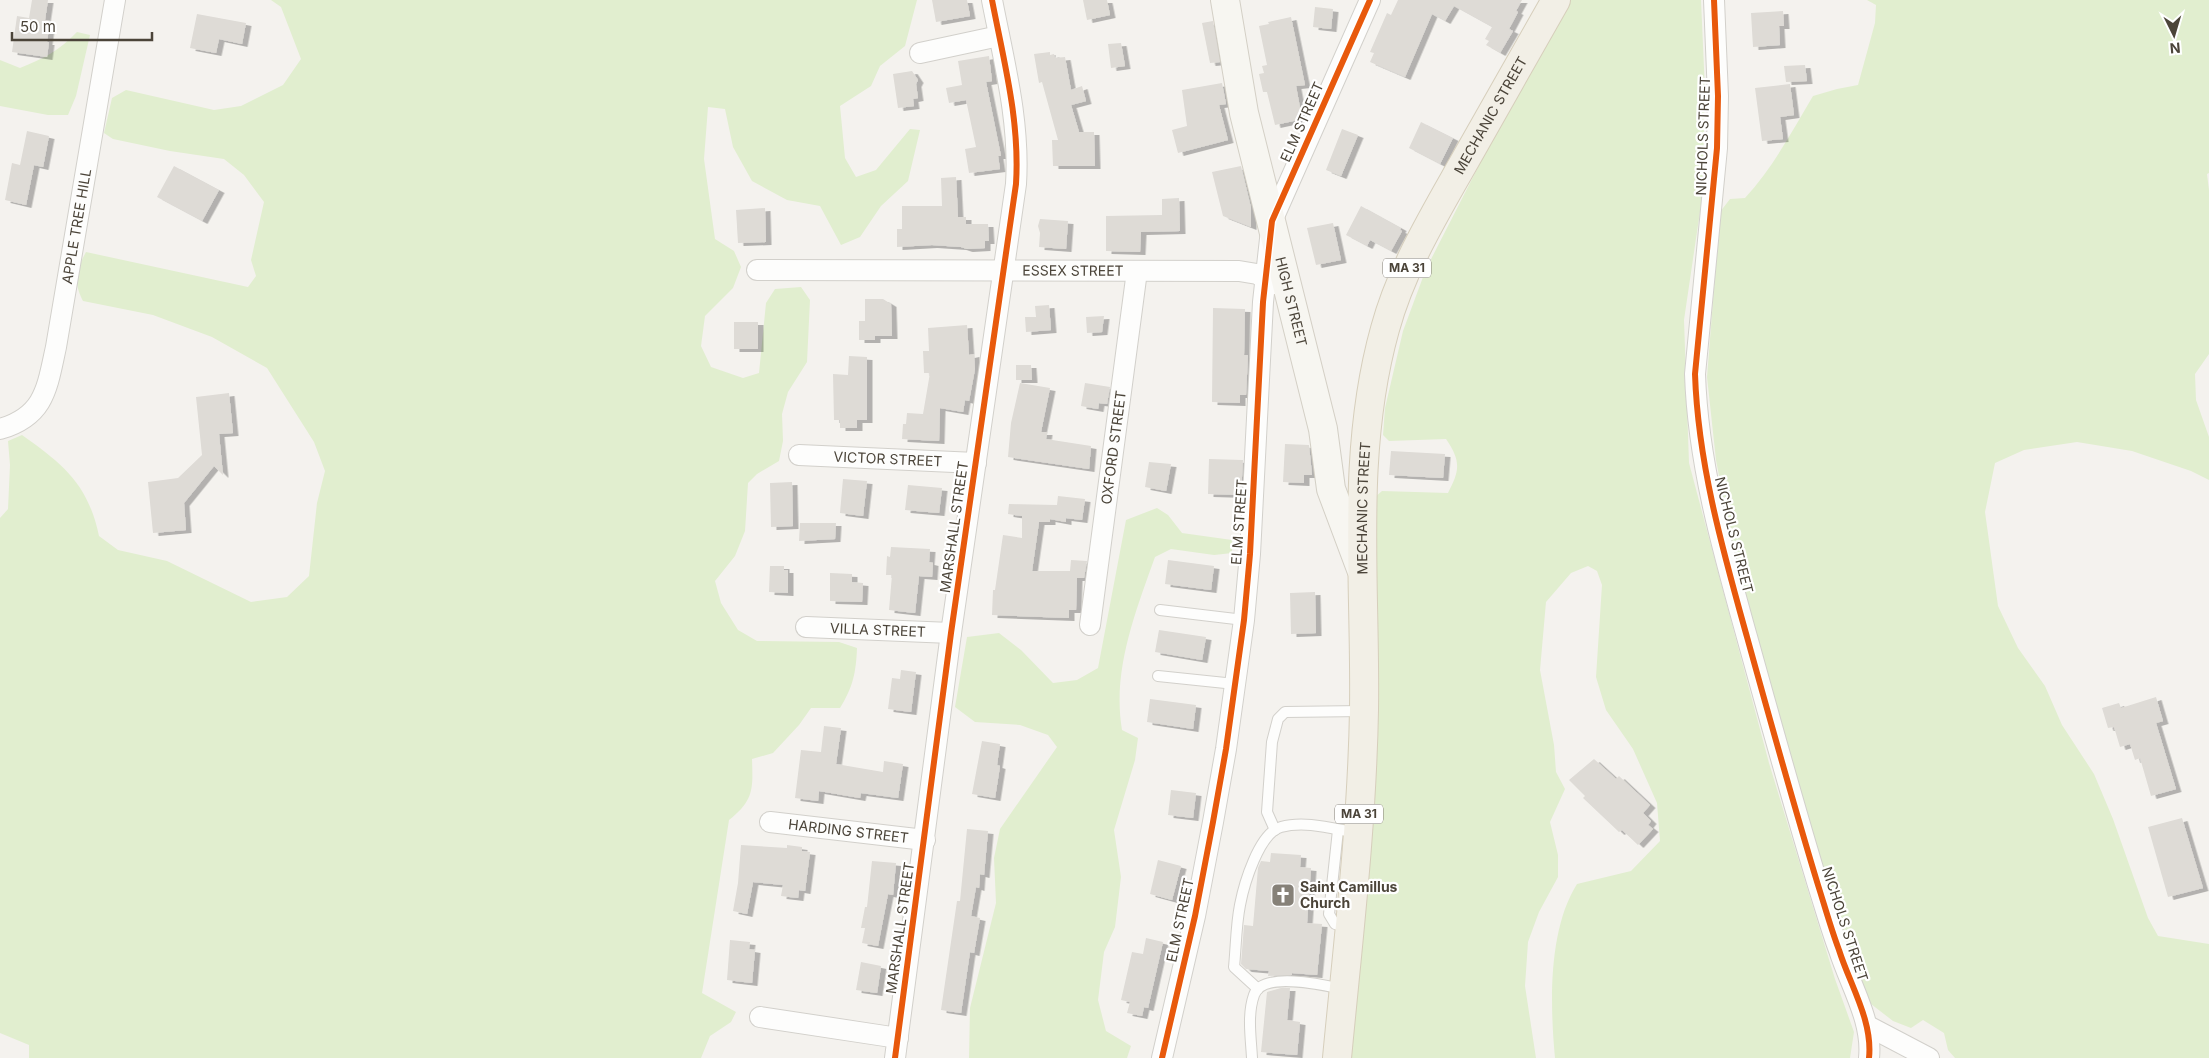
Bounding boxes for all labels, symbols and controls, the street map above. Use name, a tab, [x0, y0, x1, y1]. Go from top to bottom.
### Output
scale bar	[12, 10, 152, 42]
north arrow	[2149, 10, 2199, 60]
text: 50 m	[20, 17, 56, 36]
text: N	[2169, 40, 2181, 57]
street label: MECHANIC STREET	[1450, 53, 1530, 177]
street label: NICHOLS STREET	[1692, 76, 1713, 196]
street label: ELM STREET	[1276, 79, 1327, 164]
street label: APPLE TREE HILL	[58, 167, 94, 285]
street label: HIGH STREET	[1272, 255, 1311, 348]
road number: MA 31	[1383, 258, 1431, 278]
street label: ESSEX STREET	[1022, 262, 1124, 279]
street label: OXFORD STREET	[1097, 389, 1129, 506]
street label: MECHANIC STREET	[1353, 441, 1373, 575]
street label: VICTOR STREET	[833, 448, 943, 469]
street label: MARSHALL STREET	[936, 460, 971, 594]
street label: NICHOLS STREET	[1712, 475, 1757, 595]
street label: ELM STREET	[1227, 479, 1250, 565]
street label: VILLA STREET	[830, 619, 926, 640]
road number: MA 31	[1335, 804, 1383, 824]
street label: HARDING STREET	[788, 815, 910, 846]
street label: MARSHALL STREET	[882, 861, 917, 995]
street label: NICHOLS STREET	[1819, 864, 1872, 983]
street label: ELM STREET	[1162, 876, 1197, 964]
place label: Saint Camillus Church	[1300, 878, 1398, 911]
church icon: Saint Camillus Church	[1270, 882, 1296, 908]

